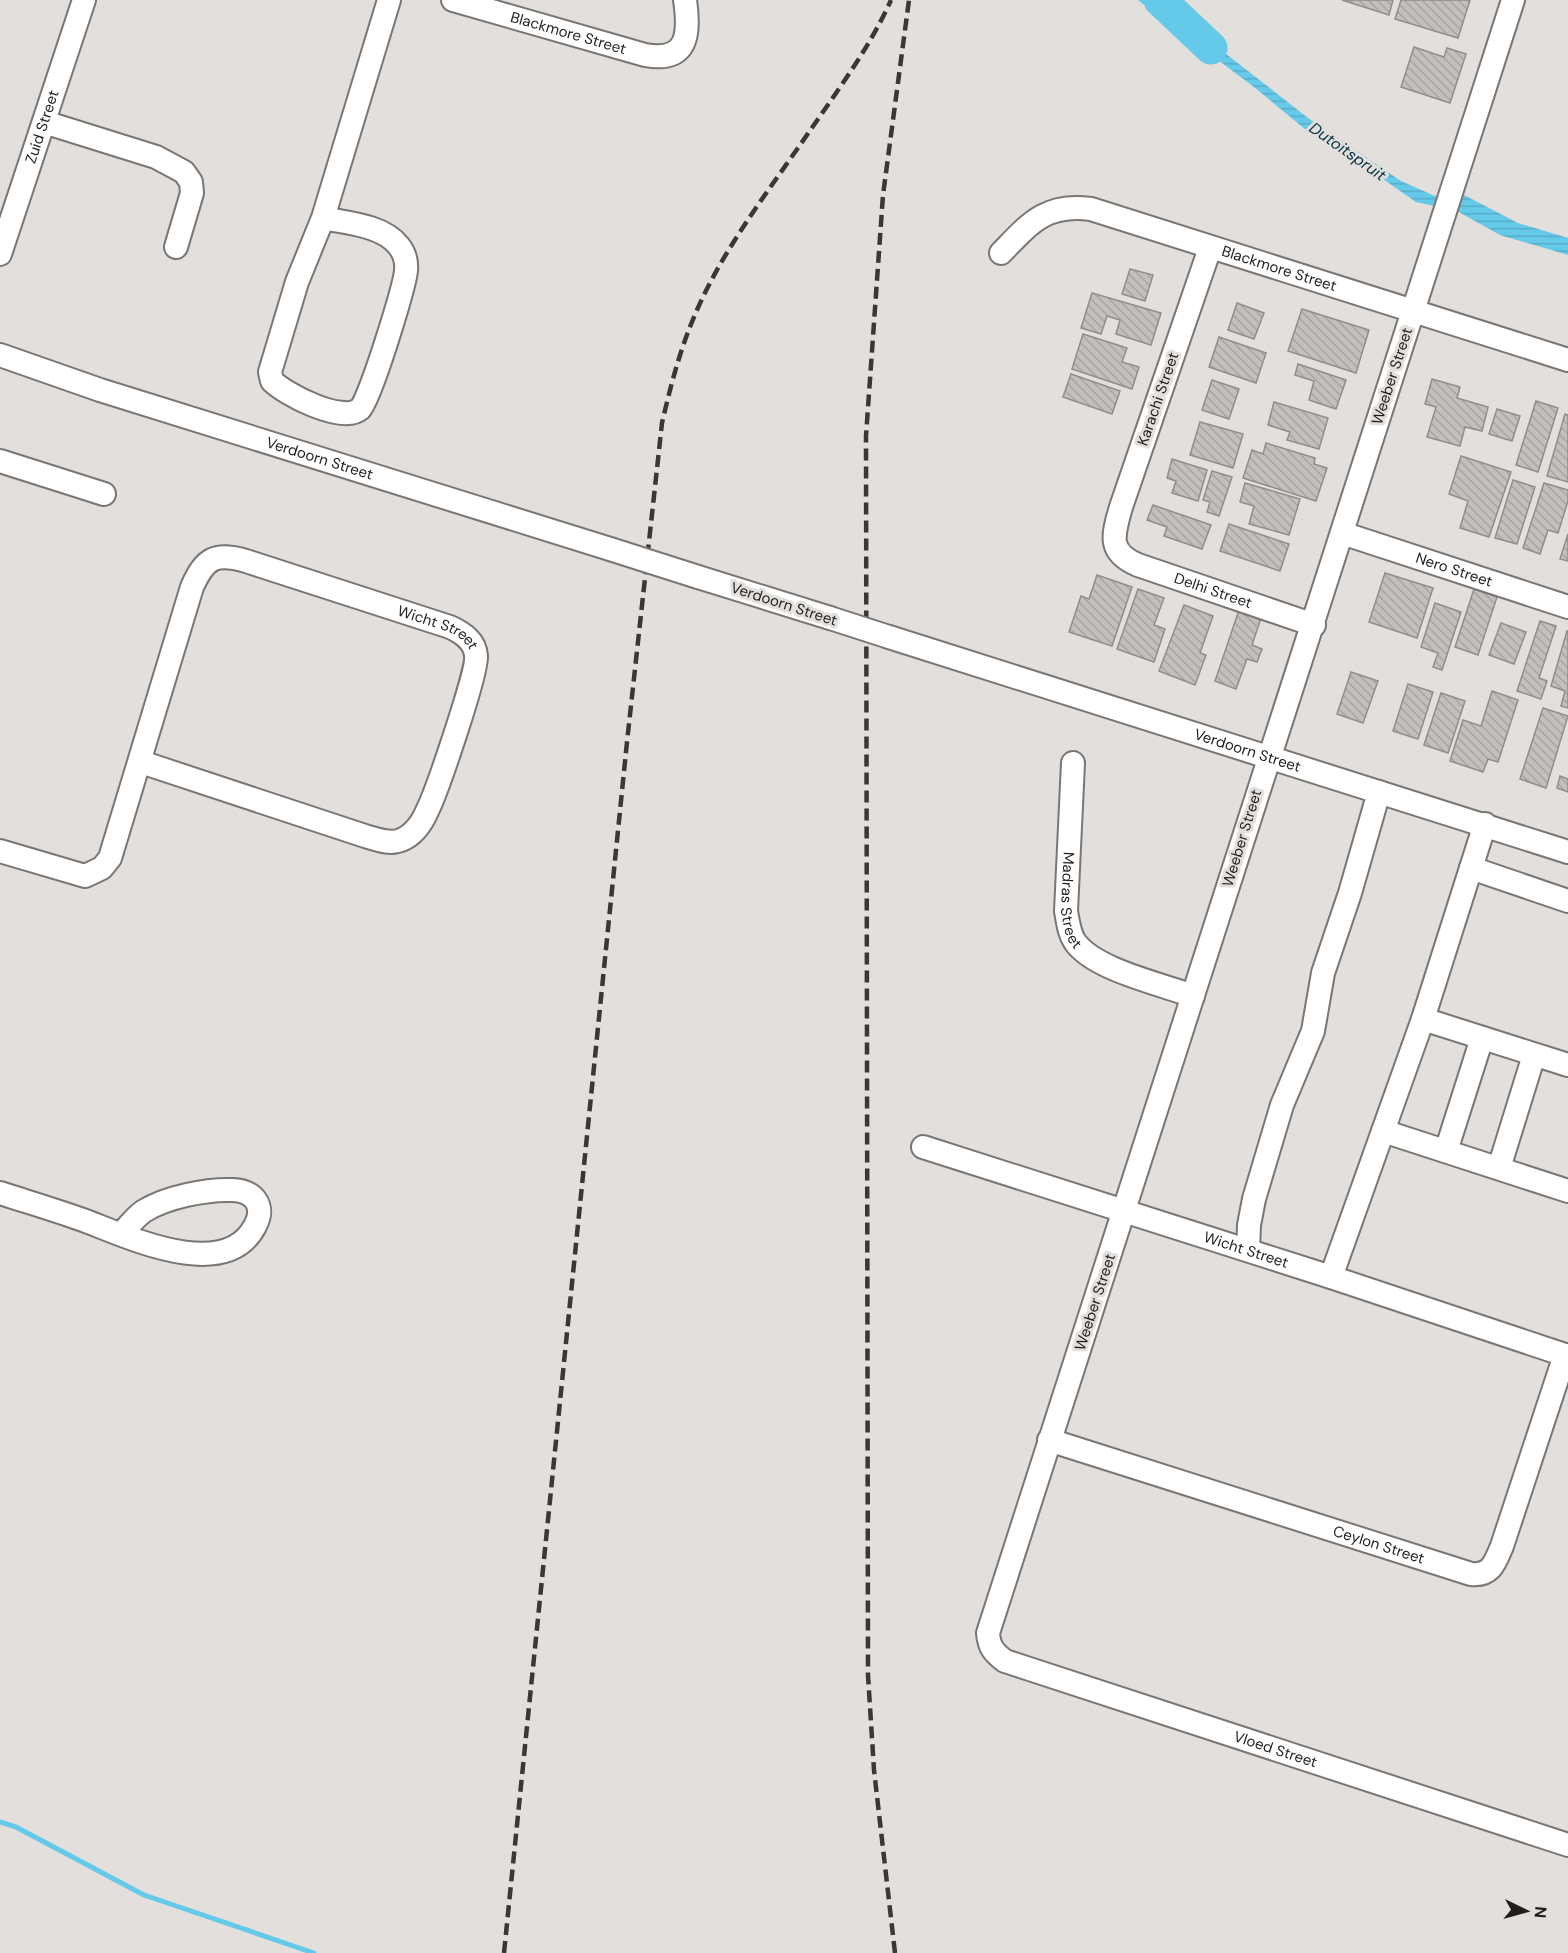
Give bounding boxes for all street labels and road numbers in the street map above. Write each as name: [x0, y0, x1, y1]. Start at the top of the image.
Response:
street label: Blackmore Street: [508, 7, 629, 59]
street label: Zuid Street: [21, 87, 64, 166]
street label: Blackmore Street: [1219, 241, 1339, 296]
street label: Weeber Street: [1367, 325, 1417, 427]
street label: Karachi Street: [1133, 349, 1183, 448]
street label: Verdoorn Street: [264, 432, 376, 485]
street label: Nero Street: [1413, 548, 1495, 592]
street label: Delhi Street: [1172, 568, 1255, 613]
street label: Verdoorn Street: [728, 577, 840, 631]
street label: Wicht Street: [395, 601, 483, 653]
street label: Verdoorn Street: [1192, 724, 1303, 777]
street label: Weeber Street: [1218, 787, 1266, 889]
street label: Madras Street: [1056, 851, 1087, 953]
street label: Wicht Street: [1201, 1227, 1291, 1273]
street label: Weeber Street: [1070, 1251, 1120, 1353]
street label: Ceylon Street: [1331, 1521, 1427, 1569]
street label: Vloed Street: [1231, 1726, 1320, 1772]

